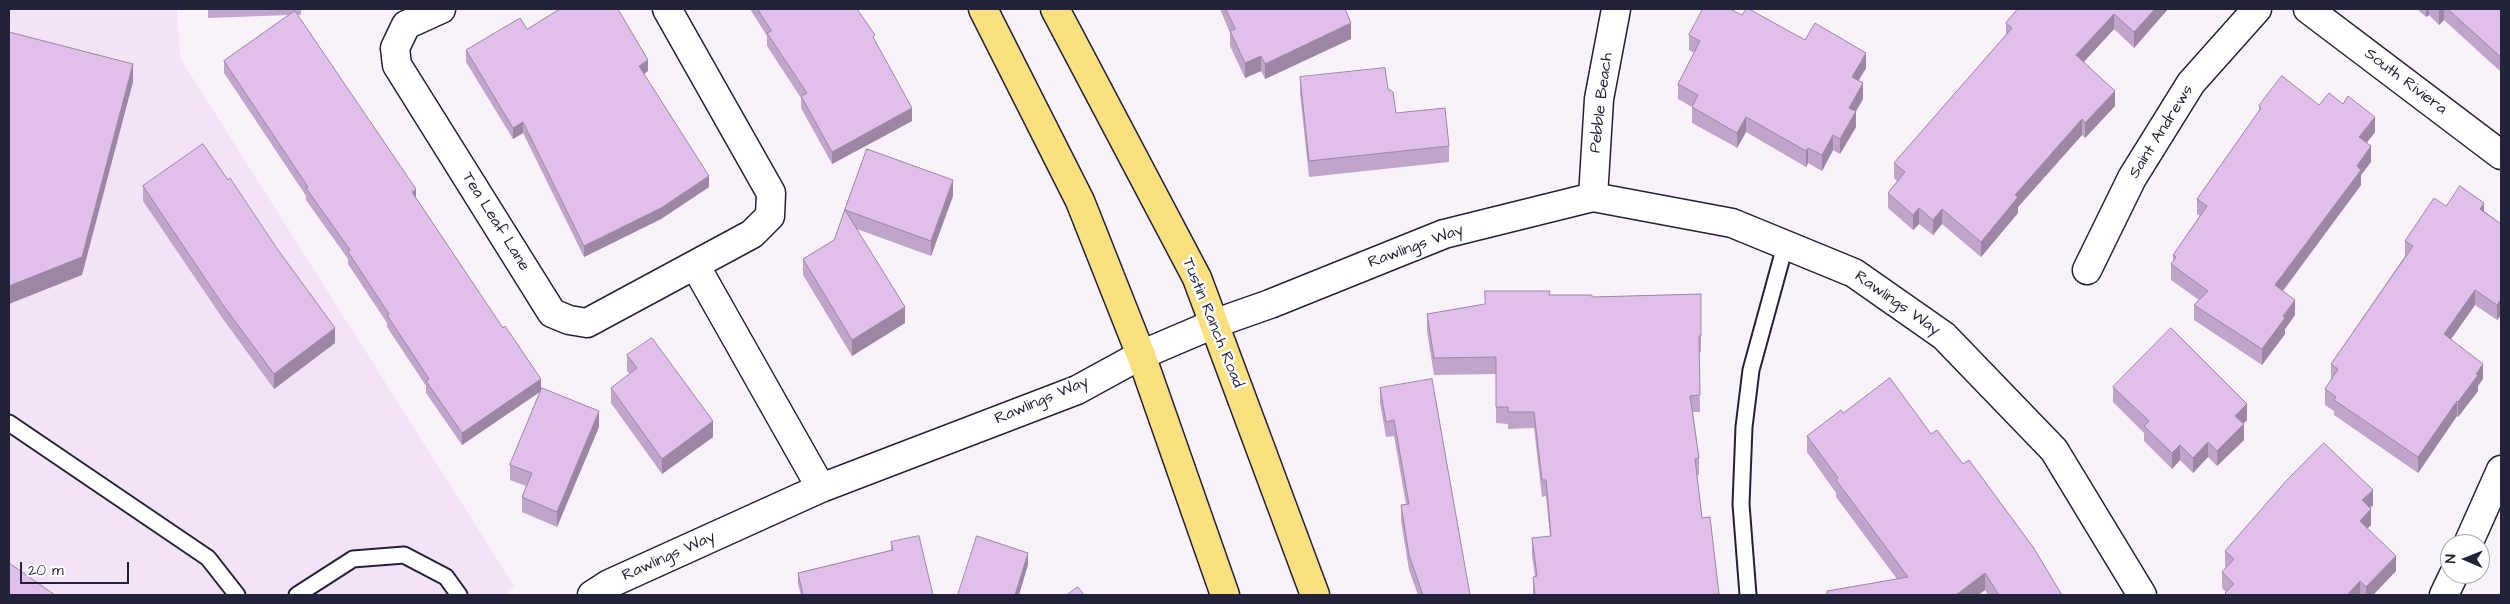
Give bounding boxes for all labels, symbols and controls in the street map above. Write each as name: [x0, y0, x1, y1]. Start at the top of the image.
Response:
street label: South Riviera: [2360, 45, 2450, 119]
street label: Pebble Beach: [1586, 52, 1618, 154]
street label: Saint Andrews: [2126, 82, 2198, 182]
street label: Tea Leaf Lane: [457, 169, 533, 275]
street label: Rawlings Way: [1366, 221, 1466, 273]
street label: Tustin Ranch Road: [1177, 255, 1247, 391]
street label: Rawlings Way: [1851, 267, 1943, 341]
street label: Rawlings Way: [992, 373, 1092, 429]
street label: Rawlings Way: [619, 528, 719, 586]
north arrow: [2440, 534, 2490, 584]
scale bar: [22, 552, 131, 584]
text: N: [2441, 554, 2461, 563]
text: 20 m: [28, 560, 64, 581]

